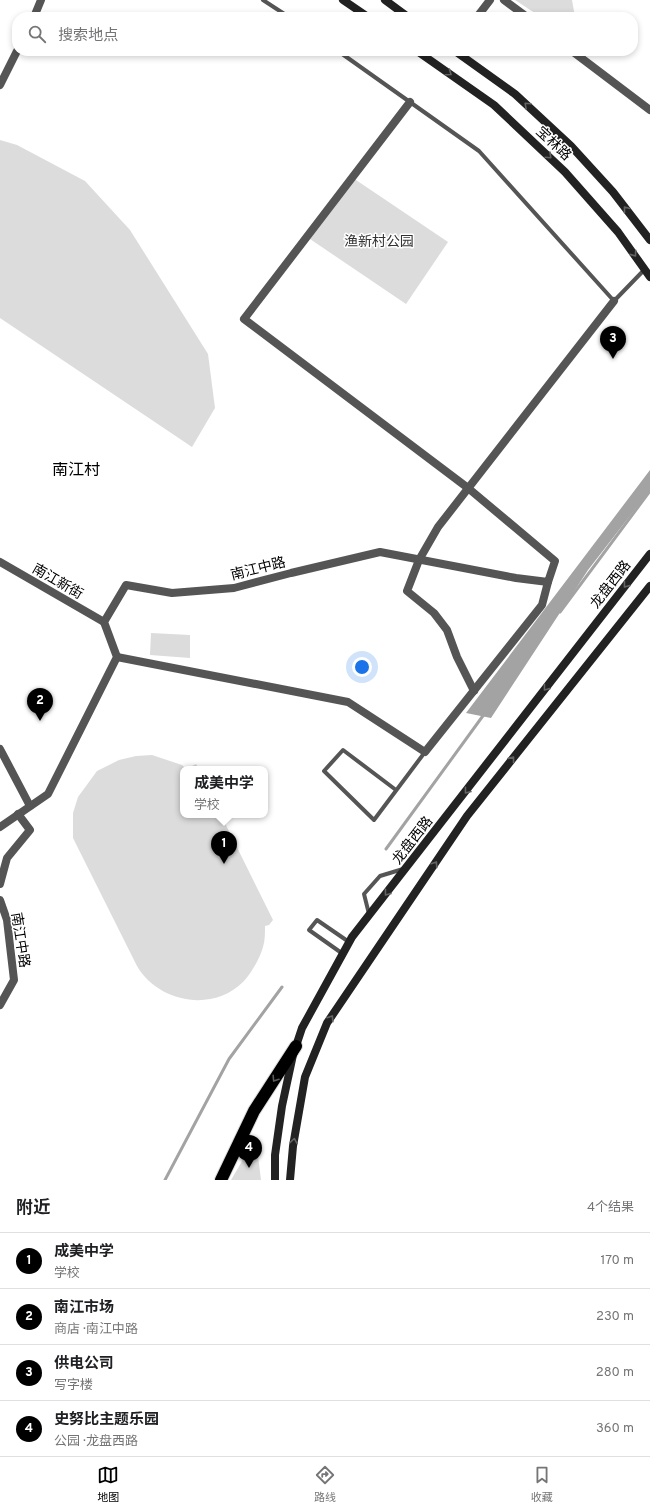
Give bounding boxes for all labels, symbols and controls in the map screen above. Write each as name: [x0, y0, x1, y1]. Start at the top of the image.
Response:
search box: [12, 12, 638, 56]
icon: search: [26, 23, 48, 45]
text: 搜索地点: [58, 27, 118, 46]
one-way arrow: [445, 68, 452, 76]
one-way arrow: [524, 102, 532, 110]
street label: 宝林路: [532, 124, 574, 165]
one-way arrow: [544, 151, 552, 159]
one-way arrow: [623, 206, 631, 213]
park label: 渔新村公园: [344, 233, 414, 251]
one-way arrow: [629, 250, 637, 257]
pin: 3: [600, 326, 626, 359]
district label: 南江村: [52, 461, 100, 481]
street label: 南江中路: [229, 554, 288, 584]
street label: 龙盘西路: [586, 557, 635, 612]
street label: 南江新街: [29, 561, 86, 604]
one-way arrow: [624, 581, 631, 588]
your location: [352, 657, 372, 677]
one-way arrow: [544, 683, 551, 690]
pin: 2: [27, 688, 53, 721]
one-way arrow: [508, 757, 515, 764]
popup: [180, 766, 268, 818]
text: 成美中学: [194, 775, 254, 794]
one-way arrow: [464, 786, 471, 793]
text: 学校: [194, 798, 220, 814]
street label: 龙盘西路: [388, 813, 437, 868]
pin: 1: [211, 831, 237, 864]
one-way arrow: [430, 861, 437, 868]
one-way arrow: [385, 889, 392, 896]
street label: 南江中路: [7, 911, 32, 969]
one-way arrow: [326, 1015, 334, 1022]
one-way arrow: [272, 1075, 280, 1082]
pin: 4: [236, 1135, 262, 1168]
one-way arrow: [289, 1138, 298, 1144]
text: 附近: [16, 1198, 50, 1220]
text: 4个结果: [587, 1200, 634, 1216]
text: 成美中学: [54, 1243, 114, 1262]
text: 1: [26, 1253, 32, 1269]
text: 170 m: [600, 1253, 634, 1269]
text: 学校: [54, 1266, 80, 1282]
text: 南江市场: [54, 1299, 114, 1318]
text: 2: [25, 1309, 33, 1325]
text: 230 m: [596, 1309, 634, 1325]
text: 商店 · 南江中路: [54, 1322, 138, 1338]
text: 供电公司: [54, 1355, 114, 1374]
text: 3: [25, 1365, 33, 1381]
text: 280 m: [596, 1365, 634, 1381]
text: 写字楼: [54, 1378, 93, 1394]
text: 史努比主题乐园: [54, 1411, 159, 1430]
text: 4: [25, 1421, 33, 1437]
text: 360 m: [596, 1421, 634, 1437]
text: 公园 · 龙盘西路: [54, 1434, 138, 1450]
tab: 地图: [97, 1464, 119, 1505]
tab: 路线: [314, 1464, 336, 1505]
tab: 收藏: [531, 1464, 553, 1505]

